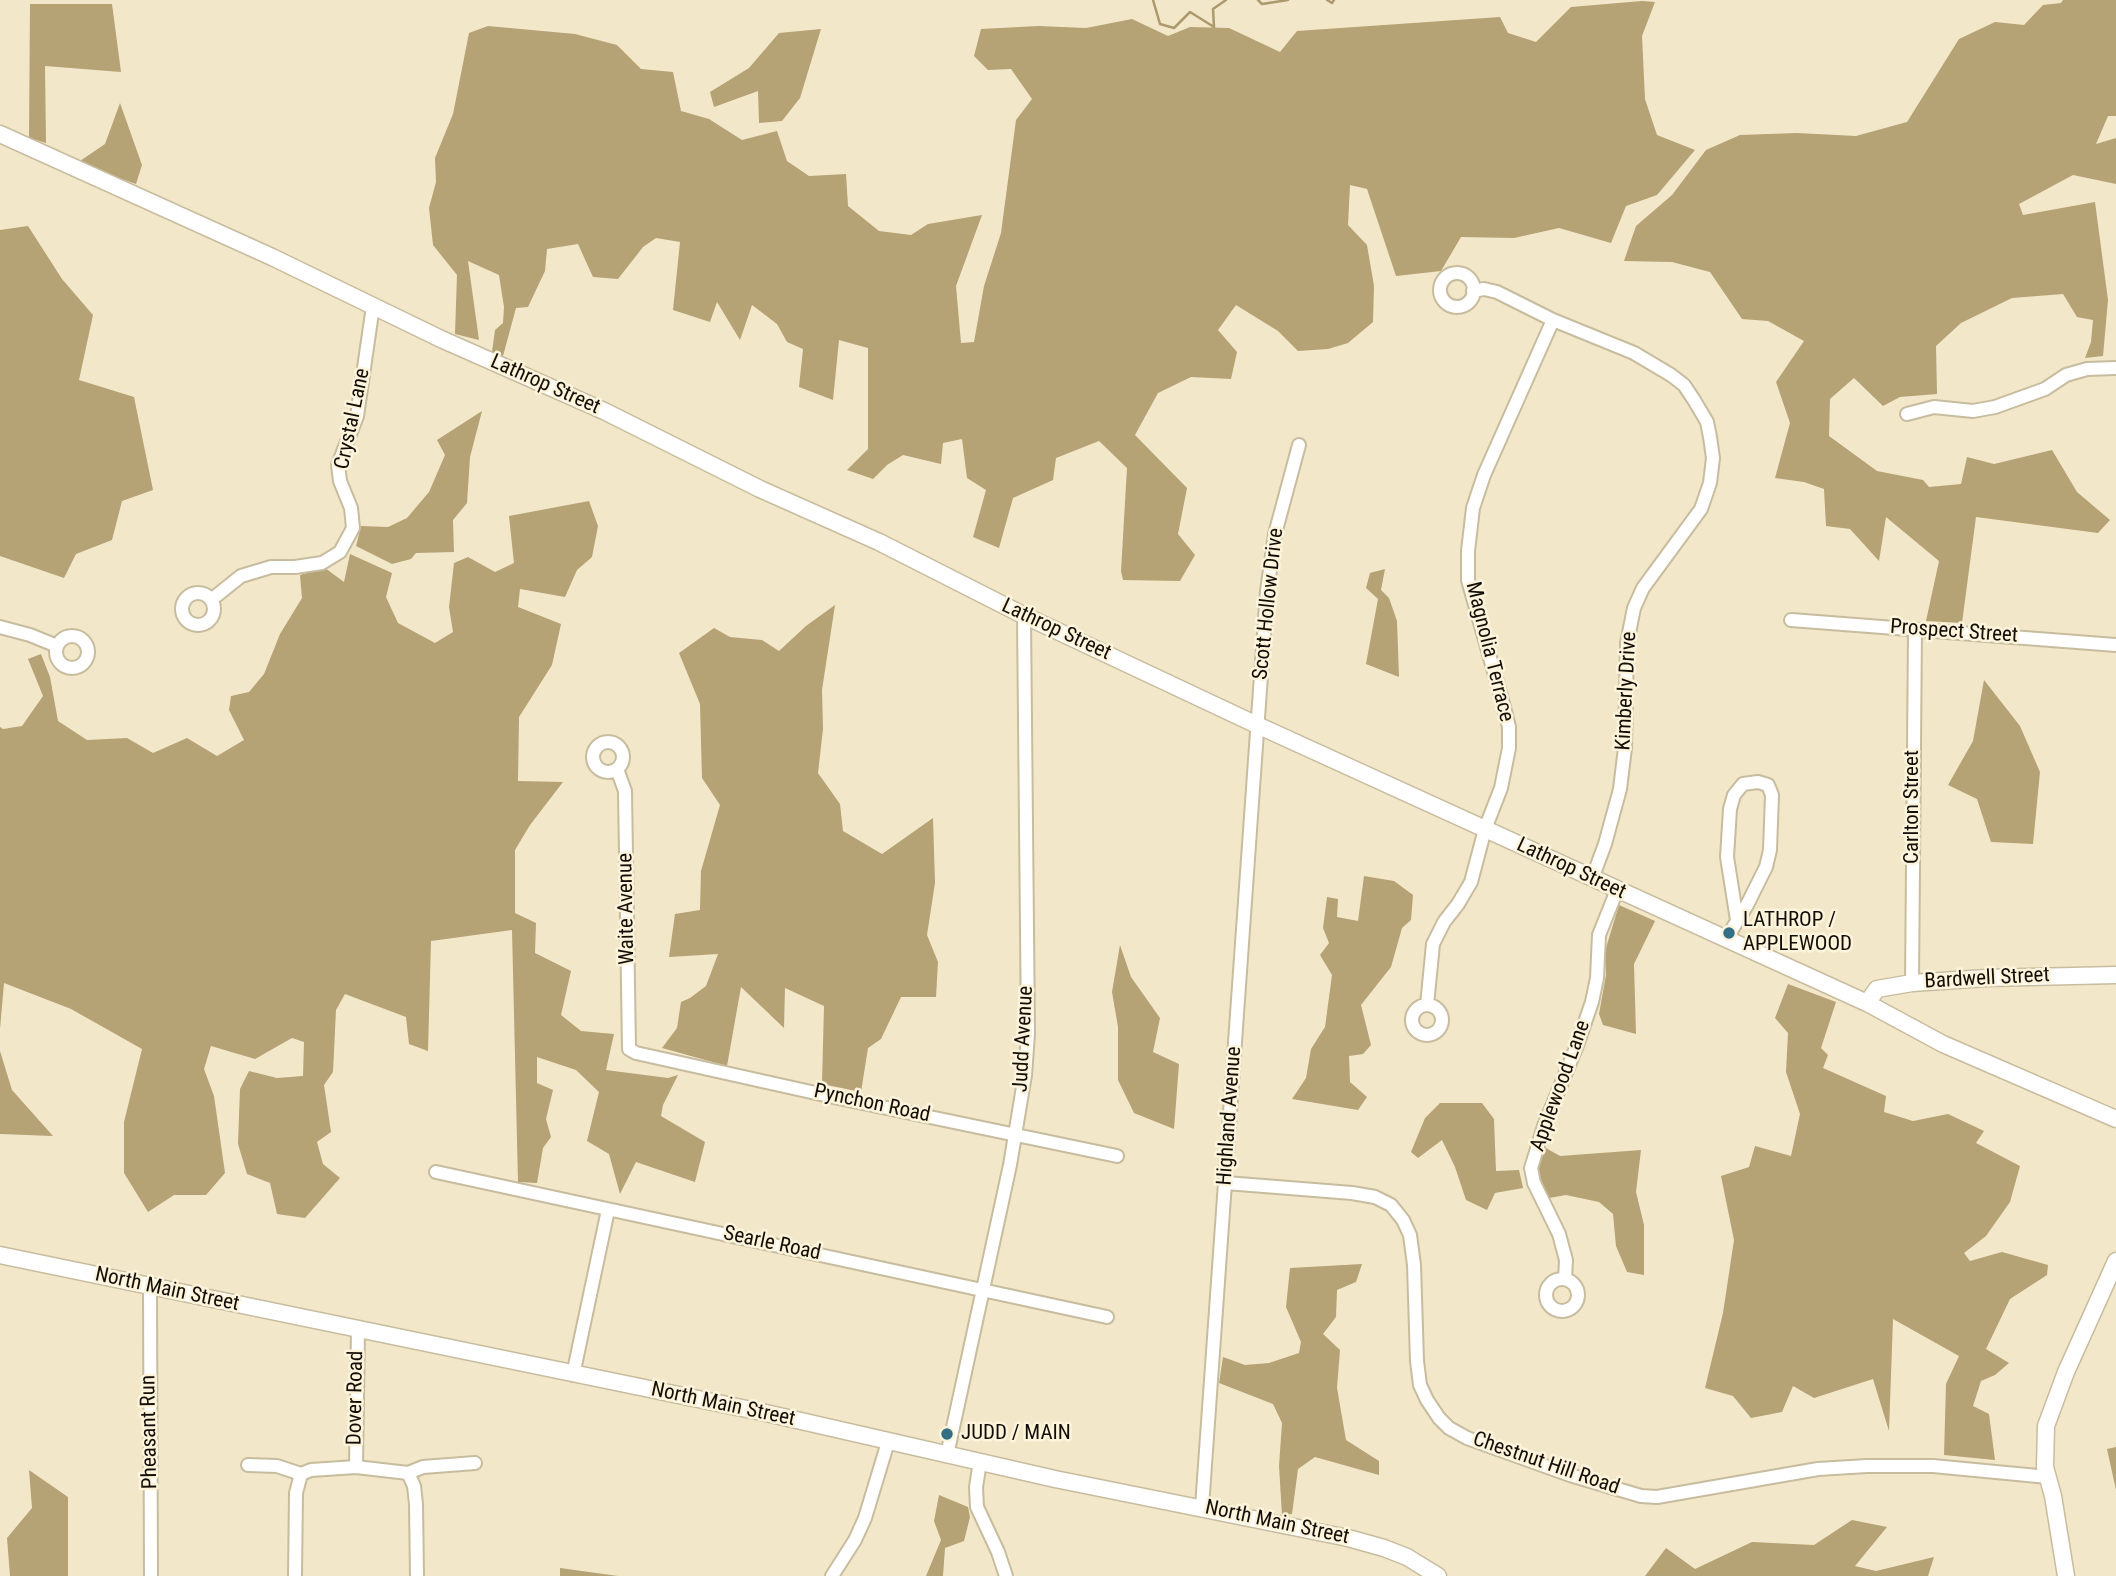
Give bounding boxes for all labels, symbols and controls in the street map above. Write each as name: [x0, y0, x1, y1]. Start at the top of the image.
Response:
street label: Lathrop Street: [486, 350, 604, 420]
street label: Crystal Lane: [330, 366, 376, 472]
street label: Scott Hollow Drive: [1248, 527, 1290, 681]
street label: Magnolia Terrace: [1459, 579, 1519, 725]
street label: Lathrop Street: [997, 594, 1115, 666]
street label: Prospect Street: [1889, 615, 2019, 649]
street label: Kimberly Drive: [1611, 631, 1643, 751]
street label: Carlton Street: [1900, 750, 1926, 864]
street label: Lathrop Street: [1512, 833, 1630, 905]
street label: Waite Avenue: [613, 853, 641, 965]
place label: LATHROP / APPLEWOOD: [1743, 908, 1852, 958]
marker: LATHROP / APPLEWOOD: [1721, 925, 1737, 941]
street label: Bardwell Street: [1924, 963, 2050, 995]
street label: Judd Avenue: [1009, 985, 1039, 1093]
street label: Applewood Lane: [1526, 1017, 1596, 1155]
street label: Highland Avenue: [1213, 1046, 1247, 1186]
street label: Pynchon Road: [812, 1079, 932, 1129]
street label: Searle Road: [721, 1221, 823, 1267]
street label: North Main Street: [93, 1262, 241, 1318]
street label: Dover Road: [343, 1351, 369, 1445]
street label: Pheasant Run: [136, 1375, 164, 1489]
street label: North Main Street: [649, 1377, 797, 1433]
place label: JUDD / MAIN: [961, 1421, 1071, 1447]
marker: JUDD / MAIN: [939, 1426, 955, 1442]
street label: Chestnut Hill Road: [1469, 1427, 1623, 1501]
street label: North Main Street: [1203, 1495, 1351, 1551]

